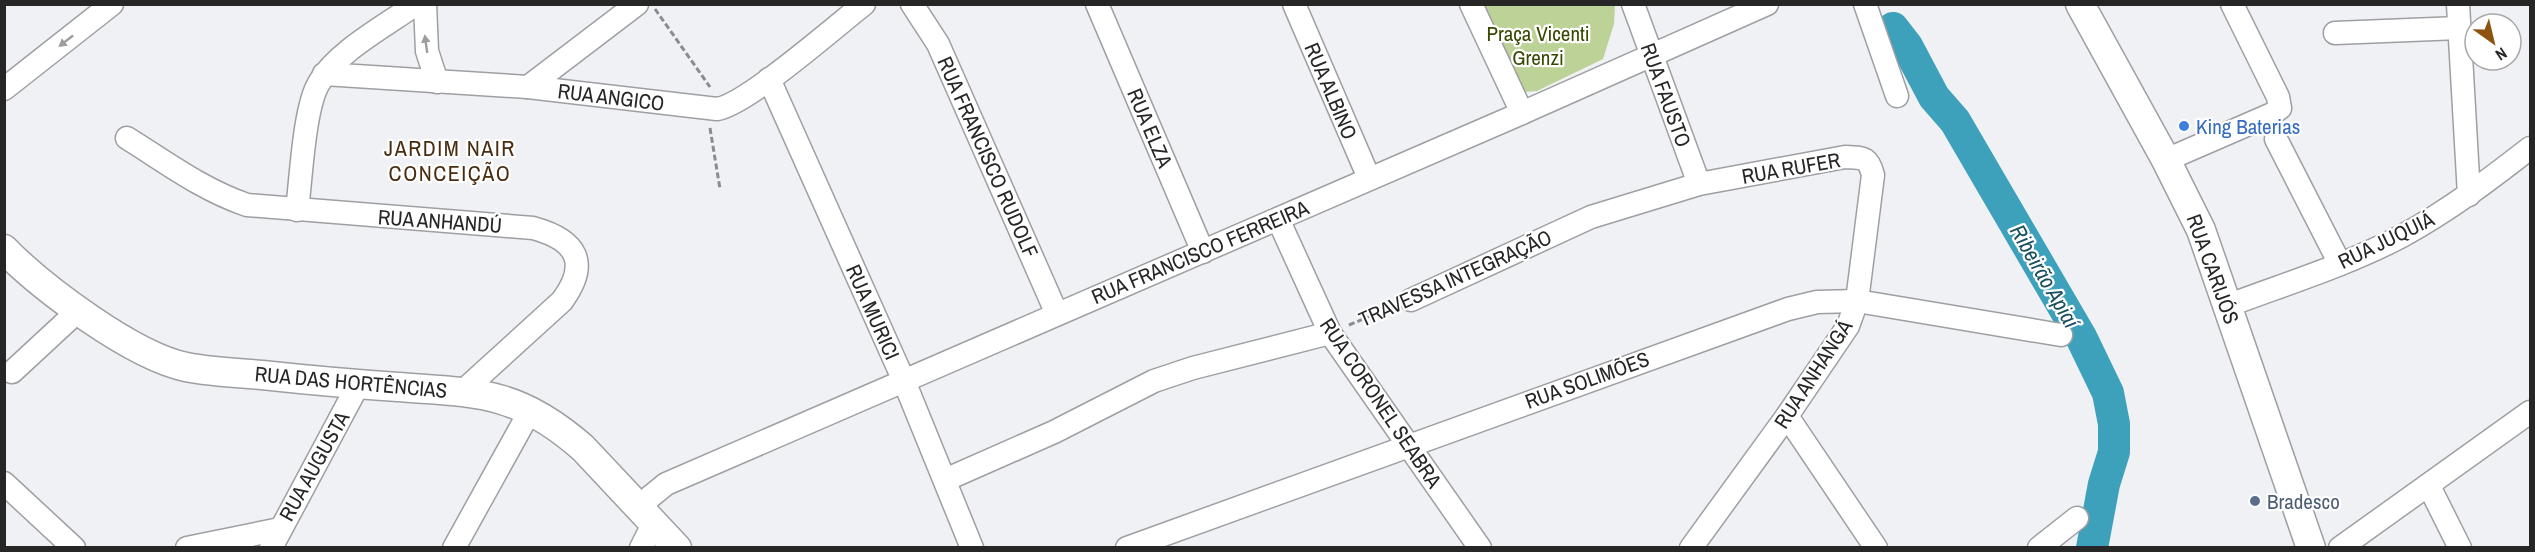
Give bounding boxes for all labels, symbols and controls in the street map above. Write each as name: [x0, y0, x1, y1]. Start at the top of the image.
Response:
north arrow: [2463, 12, 2523, 72]
park label: Praça Vicenti Grenzi: [1486, 19, 1590, 72]
one-way arrow: [59, 34, 74, 46]
one-way arrow: [422, 34, 431, 53]
street label: RUA ALBINO: [1298, 38, 1364, 144]
street label: RUA FAUSTO: [1634, 39, 1698, 151]
text: N: [2491, 43, 2511, 66]
street label: RUA FRANCISCO RUDOLF: [931, 52, 1045, 262]
street label: RUA ANGICO: [556, 76, 666, 118]
street label: RUA ELZA: [1120, 84, 1180, 172]
place label: King Baterias: [2196, 112, 2300, 141]
marker: King Baterias: [2177, 119, 2191, 133]
district label: JARDIM NAIR CONCEIÇÃO: [384, 133, 516, 188]
street label: RUA RUFER: [1739, 145, 1843, 191]
street label: RUA FRANCISCO FERREIRA: [1087, 193, 1314, 311]
street label: RUA ANHANDÚ: [377, 202, 503, 240]
street label: RUA JUQUIÁ: [2333, 204, 2439, 276]
street label: RUA CARIJÓS: [2180, 210, 2246, 328]
water label: Ribeirão Apiaí: [2003, 219, 2088, 335]
street label: TRAVESSA INTEGRAÇÃO: [1354, 222, 1556, 334]
street label: RUA MURICI: [839, 260, 907, 364]
street label: RUA CORONEL SEABRA: [1313, 312, 1449, 494]
street label: RUA ANHANGÁ: [1767, 314, 1859, 434]
street label: RUA SOLIMÕES: [1521, 344, 1653, 416]
street label: RUA DAS HORTÊNCIAS: [254, 359, 448, 405]
street label: RUA AUGUSTA: [272, 406, 356, 526]
place label: Bradesco: [2267, 487, 2340, 516]
marker: Bradesco: [2248, 494, 2262, 508]

